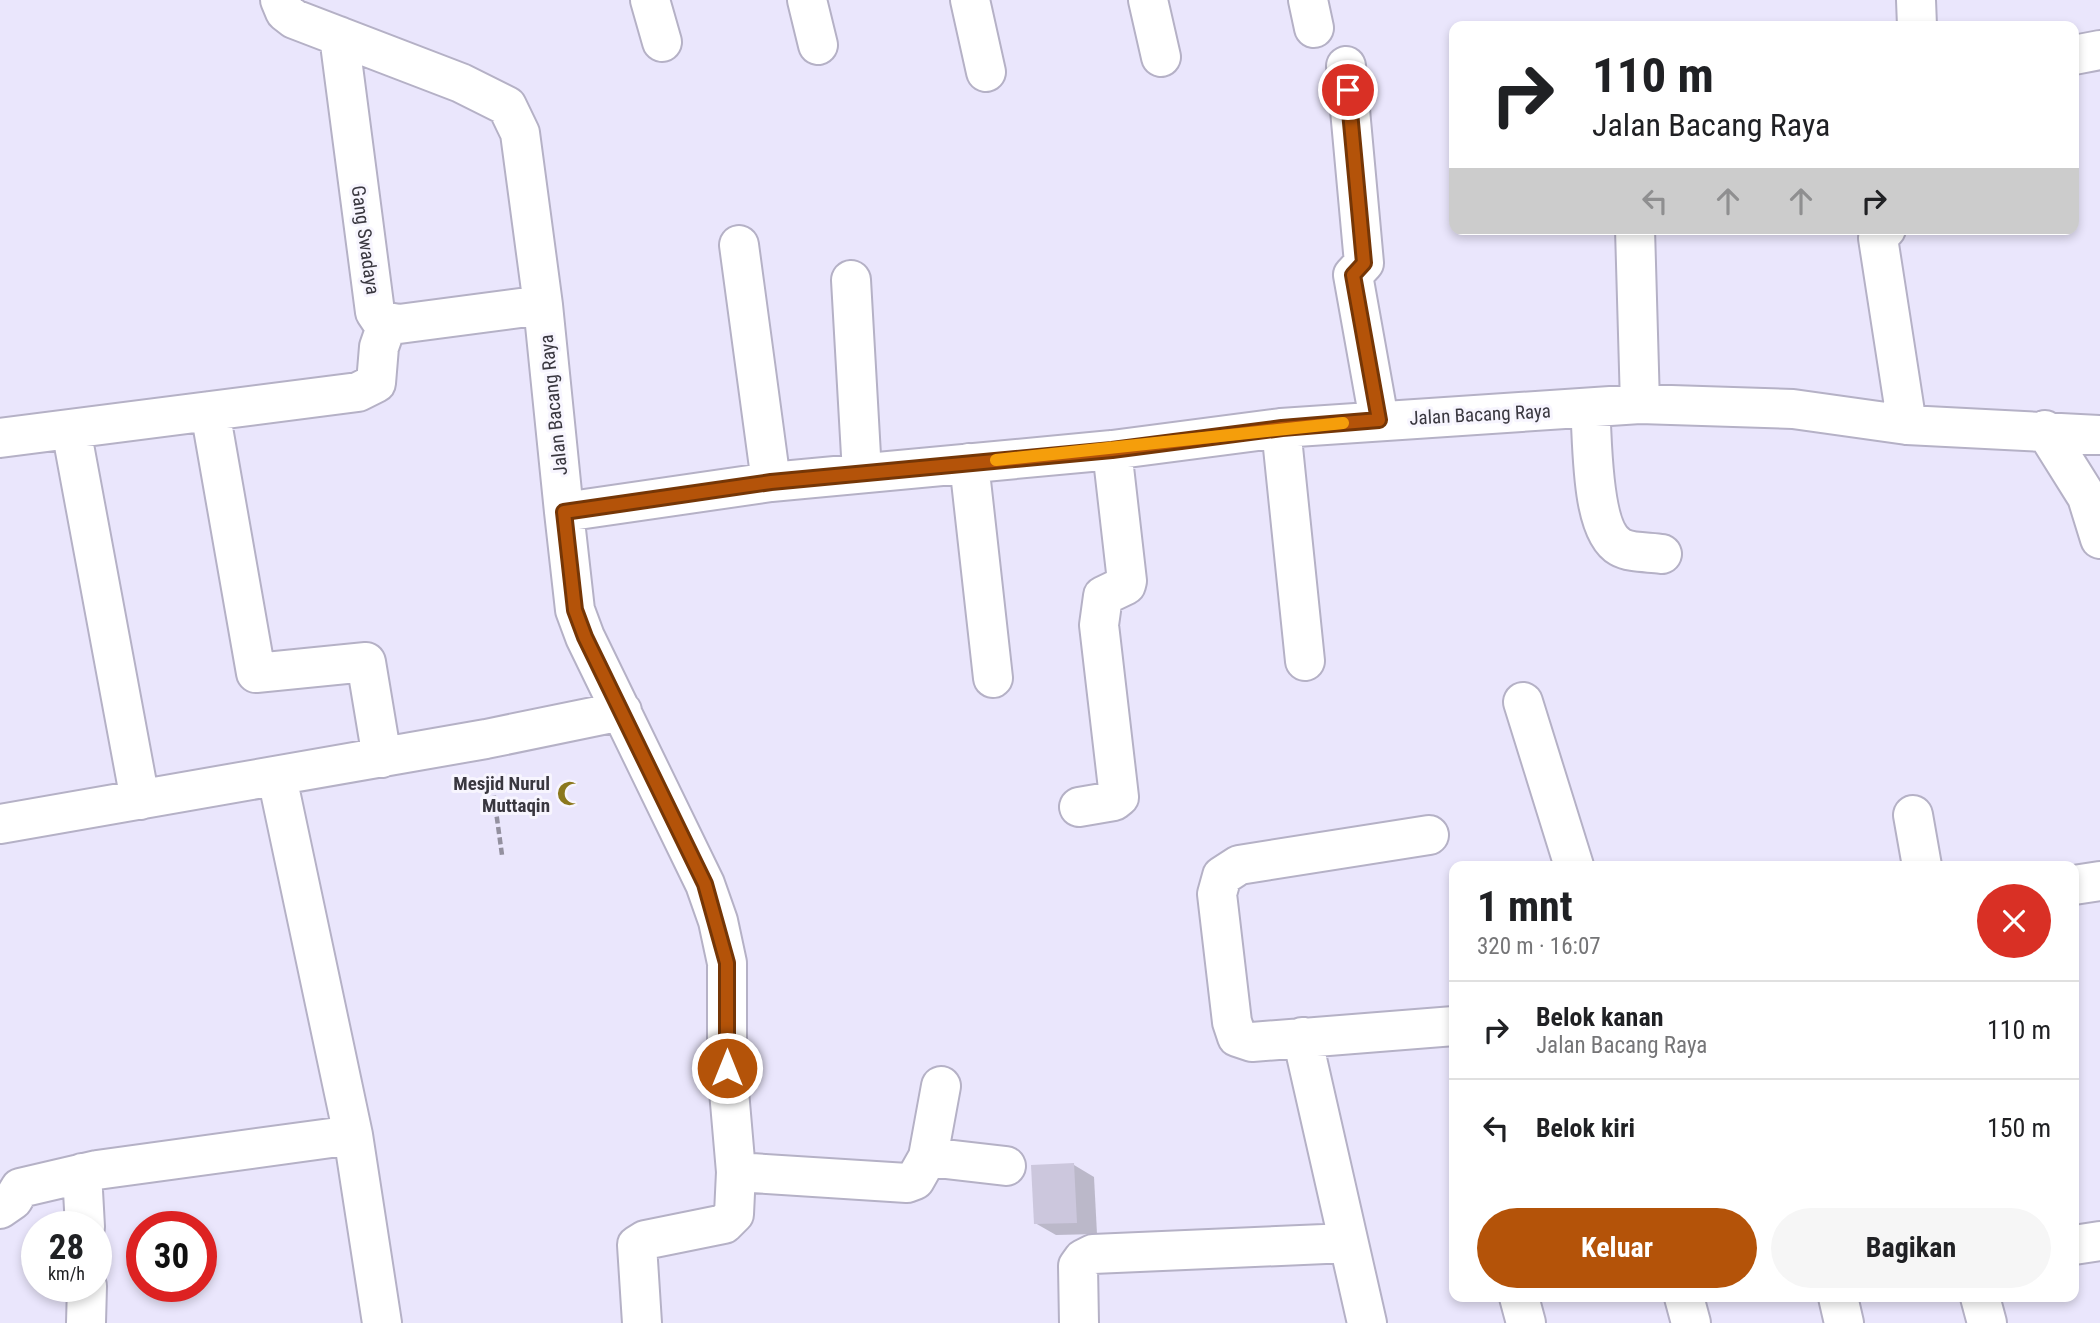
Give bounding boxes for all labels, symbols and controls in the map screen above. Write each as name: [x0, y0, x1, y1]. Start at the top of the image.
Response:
text: 110 m: [1592, 47, 1714, 104]
icon: right: [1477, 49, 1568, 140]
pin: [1318, 60, 1378, 120]
icon: arrive: [1329, 71, 1367, 109]
text: Jalan Bacang Raya: [1592, 106, 1830, 144]
icon: left: [1636, 182, 1674, 220]
icon: ahead: [1709, 182, 1747, 220]
icon: ahead: [1782, 182, 1820, 220]
icon: right: [1855, 182, 1893, 220]
street label: Gang Swadaya: [346, 184, 385, 296]
street label: Jalan Bacang Raya: [535, 333, 572, 477]
street label: Jalan Bacang Raya: [1409, 399, 1551, 430]
place label: Mesjid Nurul Muttaqin: [453, 772, 550, 817]
mosque icon: Mesjid Nurul Muttaqin: [556, 780, 584, 808]
text: 1 mnt: [1477, 882, 1573, 931]
button: close: [1977, 884, 2051, 958]
text: 320 m · 16:07: [1477, 933, 1601, 960]
text: Belok kanan: [1536, 1002, 1663, 1032]
icon: right: [1477, 1011, 1515, 1049]
text: 110 m: [1987, 1015, 2051, 1045]
position arrow: [690, 1031, 764, 1105]
text: Jalan Bacang Raya: [1536, 1032, 1707, 1059]
icon: left: [1477, 1109, 1515, 1147]
text: Belok kiri: [1536, 1113, 1635, 1143]
text: 150 m: [1987, 1113, 2051, 1143]
button: Keluar: [1477, 1208, 1757, 1288]
button: Bagikan: [1771, 1208, 2051, 1288]
speed limit sign: 30: [126, 1211, 217, 1302]
text: 28: [49, 1227, 84, 1268]
text: km/h: [48, 1263, 85, 1284]

